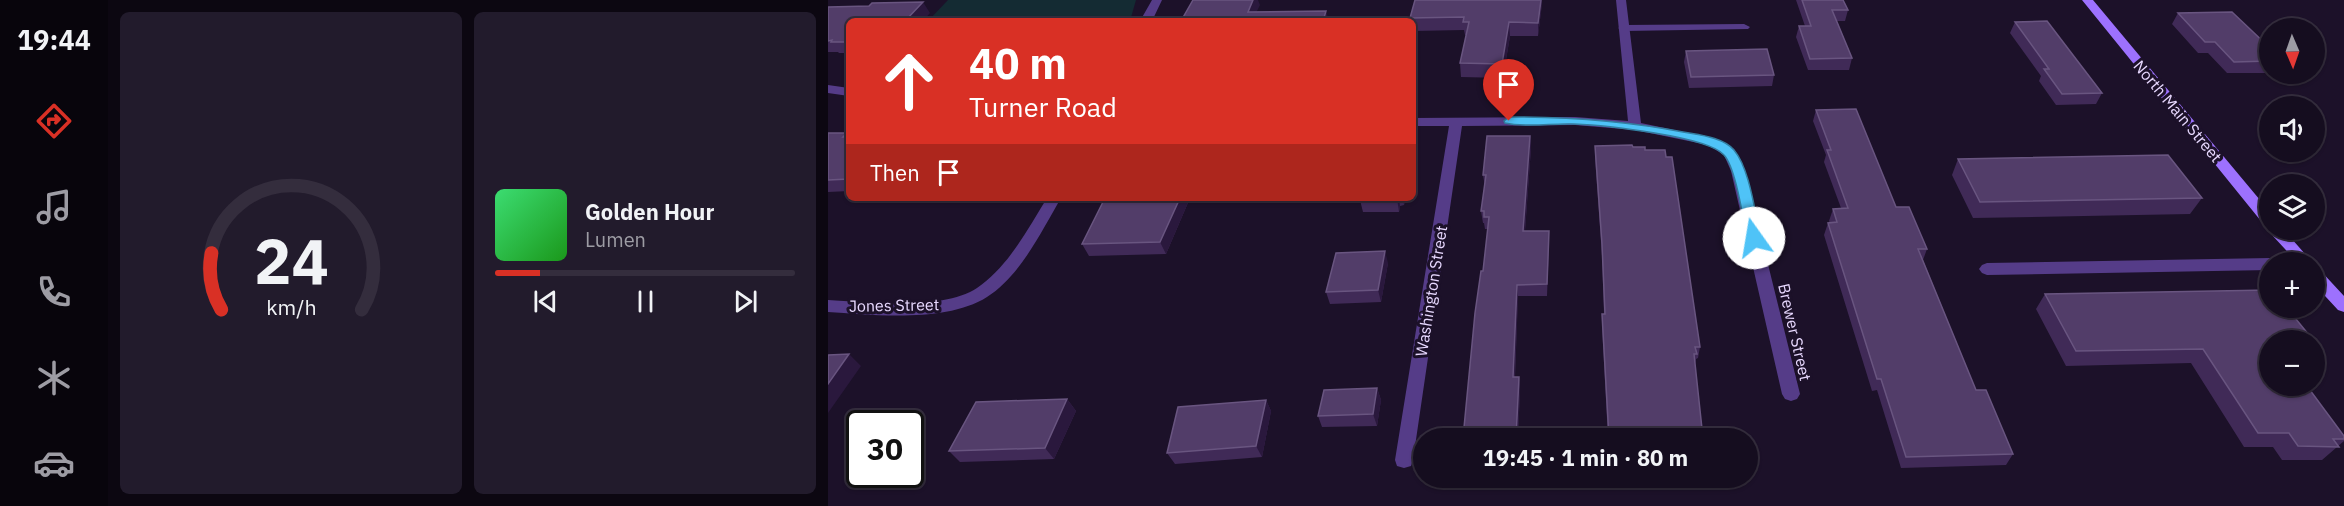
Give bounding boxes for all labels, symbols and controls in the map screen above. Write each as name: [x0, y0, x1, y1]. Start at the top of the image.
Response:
north arrow: [2259, 18, 2325, 84]
map controls: [2259, 18, 2325, 396]
text: 19:44: [17, 22, 91, 57]
text: 40 m: [969, 36, 1067, 91]
icon: ahead: [870, 42, 948, 120]
street label: North Main Street: [2130, 56, 2226, 166]
pin: [1483, 59, 1534, 121]
icon: arrive: [1492, 68, 1525, 101]
text: Turner Road: [969, 89, 1117, 124]
button: sound: [2259, 96, 2325, 162]
icon: directions: [33, 100, 75, 142]
icon: arrive: [932, 156, 965, 189]
text: Then: [870, 158, 920, 187]
button: layers: [2259, 174, 2325, 240]
icon: music: [33, 186, 75, 228]
text: Golden Hour: [585, 197, 714, 226]
position arrow: [1722, 206, 1786, 270]
text: 24: [254, 220, 328, 301]
street label: Washington Street: [1411, 224, 1451, 358]
text: Lumen: [585, 226, 646, 253]
button: +: [2259, 252, 2325, 318]
icon: phone: [33, 271, 75, 313]
street label: Brewer Street: [1774, 281, 1816, 383]
icon: previous: [529, 285, 562, 318]
icon: pause: [629, 285, 662, 318]
icon: next: [729, 285, 762, 318]
text: km/h: [266, 293, 316, 321]
street label: Jones Street: [849, 294, 939, 316]
button: −: [2259, 330, 2325, 396]
icon: climate: [33, 357, 75, 399]
speed limit sign: 30: [846, 410, 924, 488]
icon: car: [33, 442, 75, 484]
text: 19:45 · 1 min · 80 m: [1483, 443, 1688, 472]

